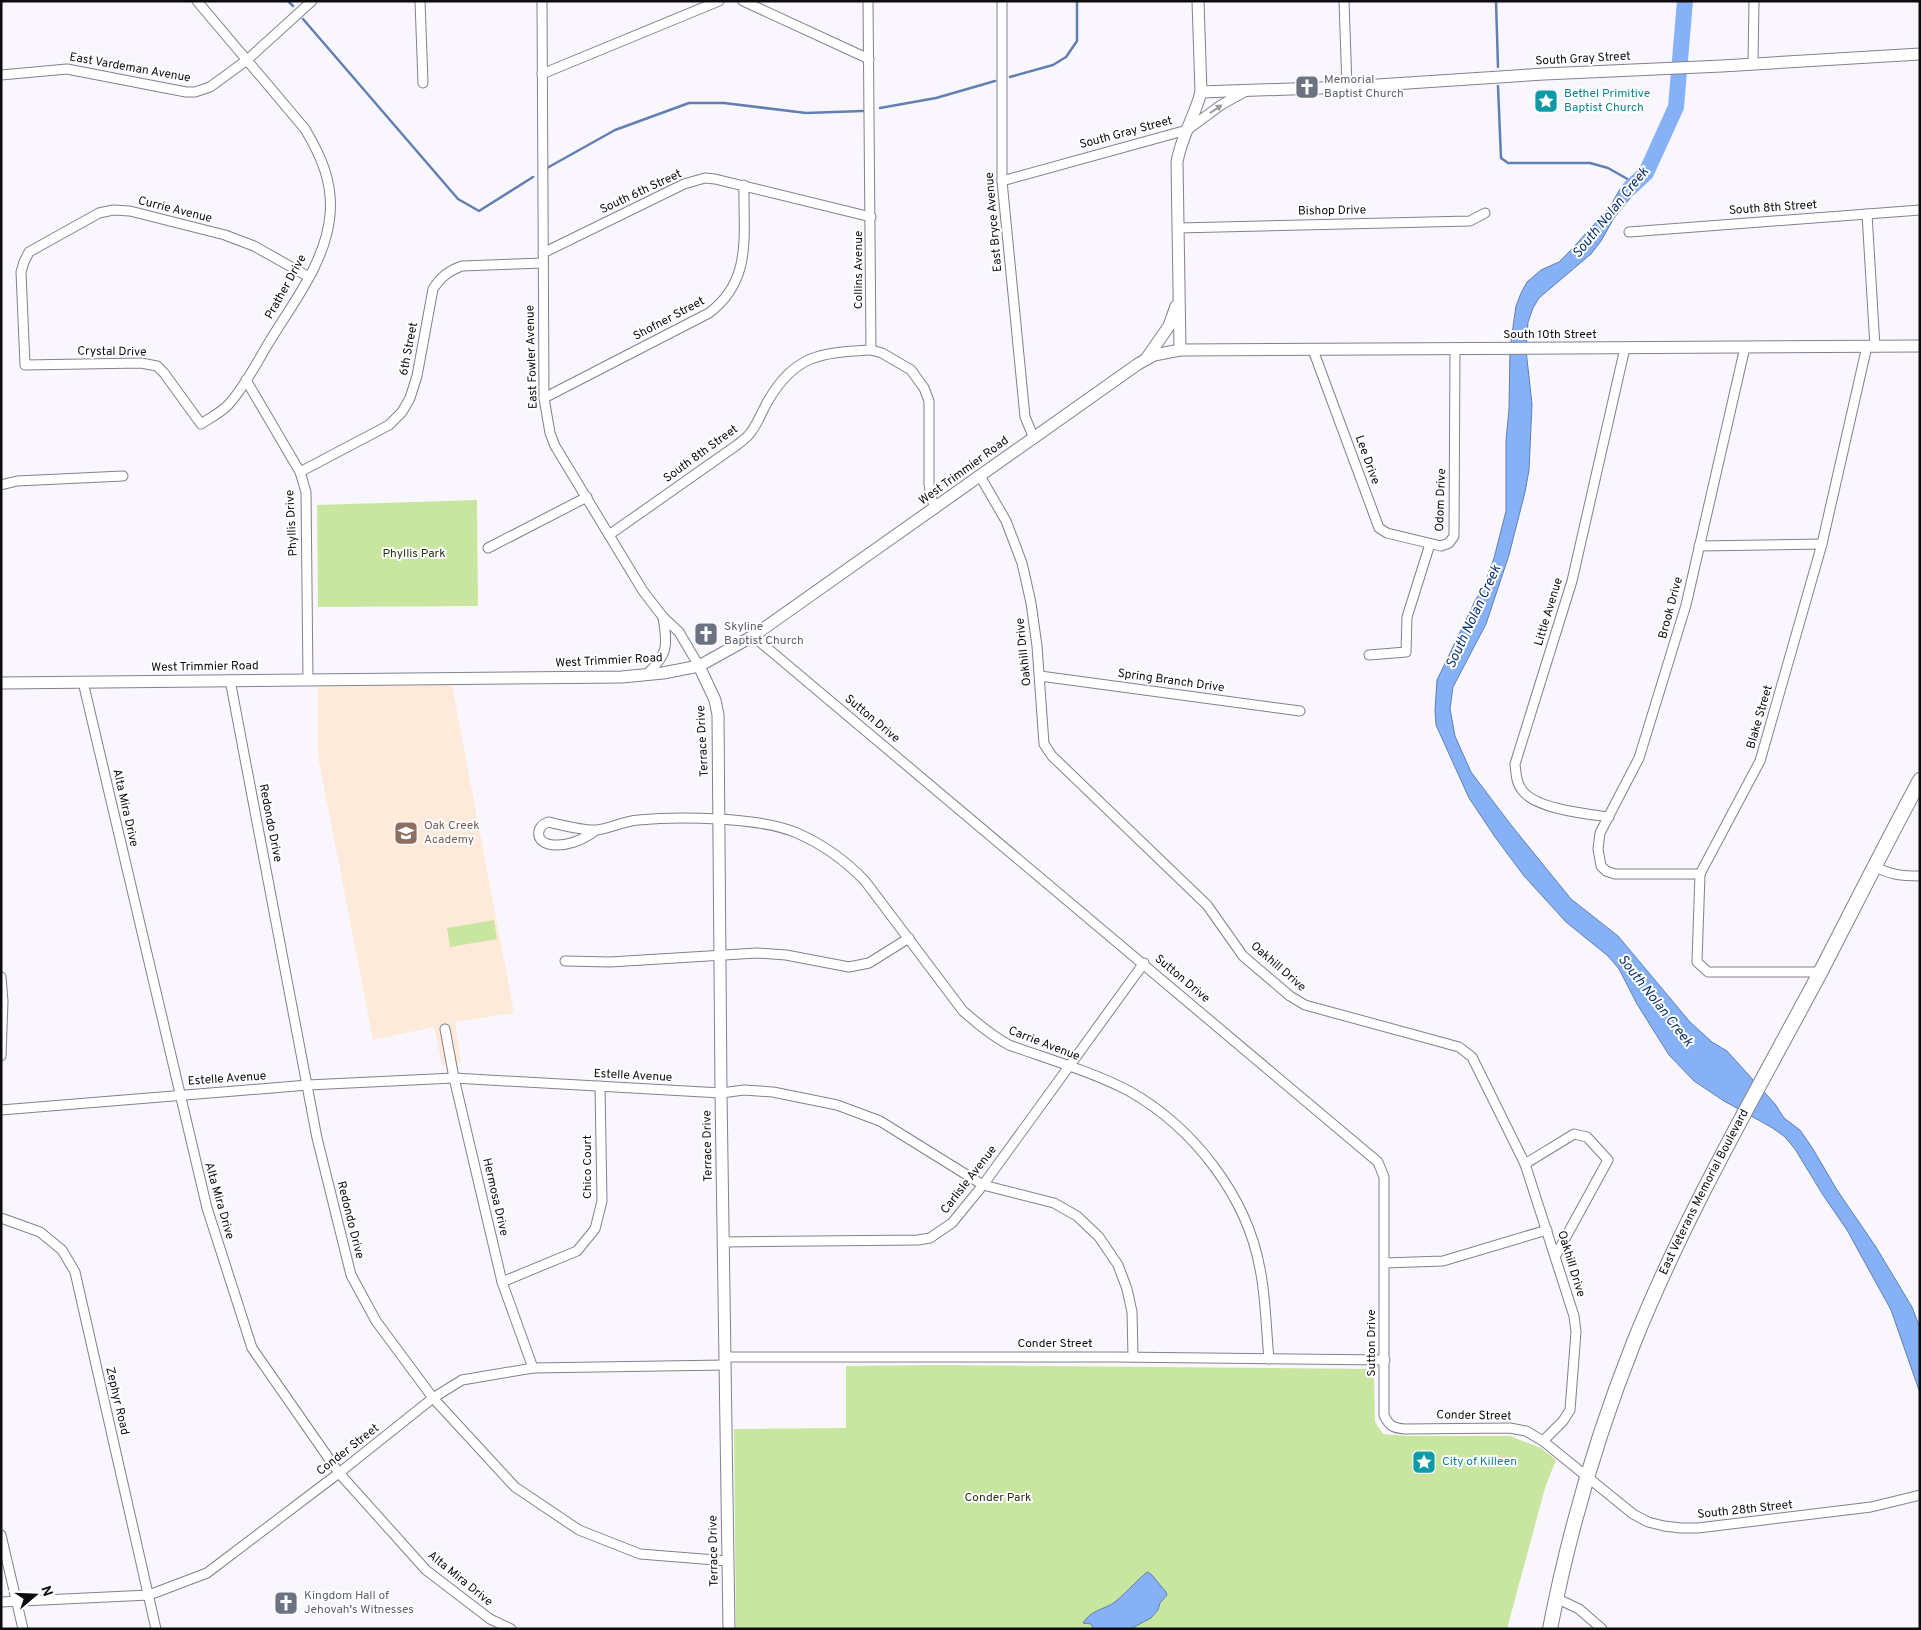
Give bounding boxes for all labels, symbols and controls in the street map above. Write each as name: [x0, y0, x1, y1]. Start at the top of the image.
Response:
street label: East Vardeman Avenue: [68, 49, 192, 87]
street label: South Gray Street: [1535, 49, 1631, 69]
place label: Memorial Baptist Church: [1324, 72, 1404, 102]
church icon: Memorial Baptist Church: [1294, 74, 1320, 100]
place label: Bethel Primitive Baptist Church: [1564, 86, 1650, 116]
place icon: Bethel Primitive Baptist Church: [1533, 88, 1559, 114]
one-way arrow: [1209, 104, 1223, 114]
street label: South Gray Street: [1078, 113, 1174, 153]
water label: South Nolan Creek: [1569, 163, 1653, 262]
street label: South 6th Street: [598, 166, 684, 218]
street label: East Bryce Avenue: [982, 171, 1006, 273]
street label: Currie Avenue: [136, 193, 214, 227]
street label: South 8th Street: [1728, 197, 1818, 219]
street label: Bishop Drive: [1298, 202, 1366, 220]
street label: Collins Avenue: [851, 231, 867, 309]
street label: Prather Drive: [262, 252, 310, 322]
street label: Shofner Street: [630, 293, 708, 345]
street label: East Fowler Avenue: [522, 305, 542, 409]
street label: 6th Street: [396, 321, 422, 377]
street label: South 10th Street: [1503, 327, 1597, 343]
street label: Crystal Drive: [77, 343, 147, 361]
street label: South 8th Street: [661, 422, 741, 486]
street label: West Trimmier Road: [916, 433, 1012, 509]
street label: Lee Drive: [1351, 433, 1383, 487]
street label: Odom Drive: [1432, 468, 1450, 532]
street label: Phyllis Drive: [282, 489, 302, 557]
park label: Phyllis Park: [382, 546, 446, 562]
water label: South Nolan Creek: [1443, 562, 1506, 671]
street label: Brook Drive: [1655, 575, 1687, 641]
street label: Little Avenue: [1531, 576, 1567, 648]
street label: Oakhill Drive: [1012, 617, 1036, 687]
place label: Skyline Baptist Church: [724, 619, 804, 649]
church icon: Skyline Baptist Church: [693, 621, 719, 647]
street label: West Trimmier Road: [555, 650, 663, 672]
street label: West Trimmier Road: [151, 658, 259, 676]
street label: Spring Branch Drive: [1117, 666, 1225, 696]
street label: Blake Street: [1743, 683, 1777, 751]
street label: Sutton Drive: [841, 691, 903, 747]
street label: Terrace Drive: [693, 705, 713, 777]
street label: Alta Mira Drive: [108, 767, 142, 849]
street label: Redondo Drive: [255, 783, 285, 863]
place label: Oak Creek Academy: [424, 818, 480, 848]
school or university icon: Oak Creek Academy: [393, 820, 419, 846]
street label: Oakhill Drive: [1247, 938, 1309, 996]
street label: Sutton Drive: [1151, 951, 1213, 1007]
water label: South Nolan Creek: [1614, 952, 1697, 1051]
street label: Carrie Avenue: [1006, 1023, 1082, 1065]
street label: Estelle Avenue: [593, 1066, 673, 1086]
street label: Estelle Avenue: [187, 1068, 267, 1090]
street label: East Veterans Memorial Boulevard: [1656, 1107, 1753, 1278]
street label: Terrace Drive: [699, 1110, 717, 1182]
street label: Chico Court: [580, 1135, 596, 1199]
street label: Carlisle Avenue: [937, 1142, 1001, 1218]
street label: Hermosa Drive: [478, 1156, 512, 1238]
street label: Alta Mira Drive: [200, 1161, 238, 1241]
street label: Redondo Drive: [333, 1180, 367, 1260]
street label: Oakhill Drive: [1553, 1229, 1589, 1299]
street label: Sutton Drive: [1364, 1309, 1380, 1377]
street label: Conder Street: [1017, 1336, 1093, 1352]
street label: Zephyr Road: [101, 1365, 133, 1437]
street label: Conder Street: [1436, 1407, 1512, 1425]
street label: Conder Street: [313, 1421, 383, 1479]
place icon: City of Killeen: [1411, 1449, 1437, 1475]
place label: City of Killeen: [1442, 1454, 1517, 1470]
park label: Conder Park: [965, 1490, 1031, 1506]
street label: South 28th Street: [1697, 1497, 1793, 1523]
street label: Terrace Drive: [705, 1515, 723, 1587]
street label: Alta Mira Drive: [424, 1548, 496, 1610]
north arrow: [10, 1570, 60, 1620]
text: N: [36, 1584, 56, 1599]
place label: Kingdom Hall of Jehovah's Witnesses: [304, 1588, 414, 1618]
church icon: Kingdom Hall of Jehovah's Witnesses: [273, 1590, 299, 1616]

